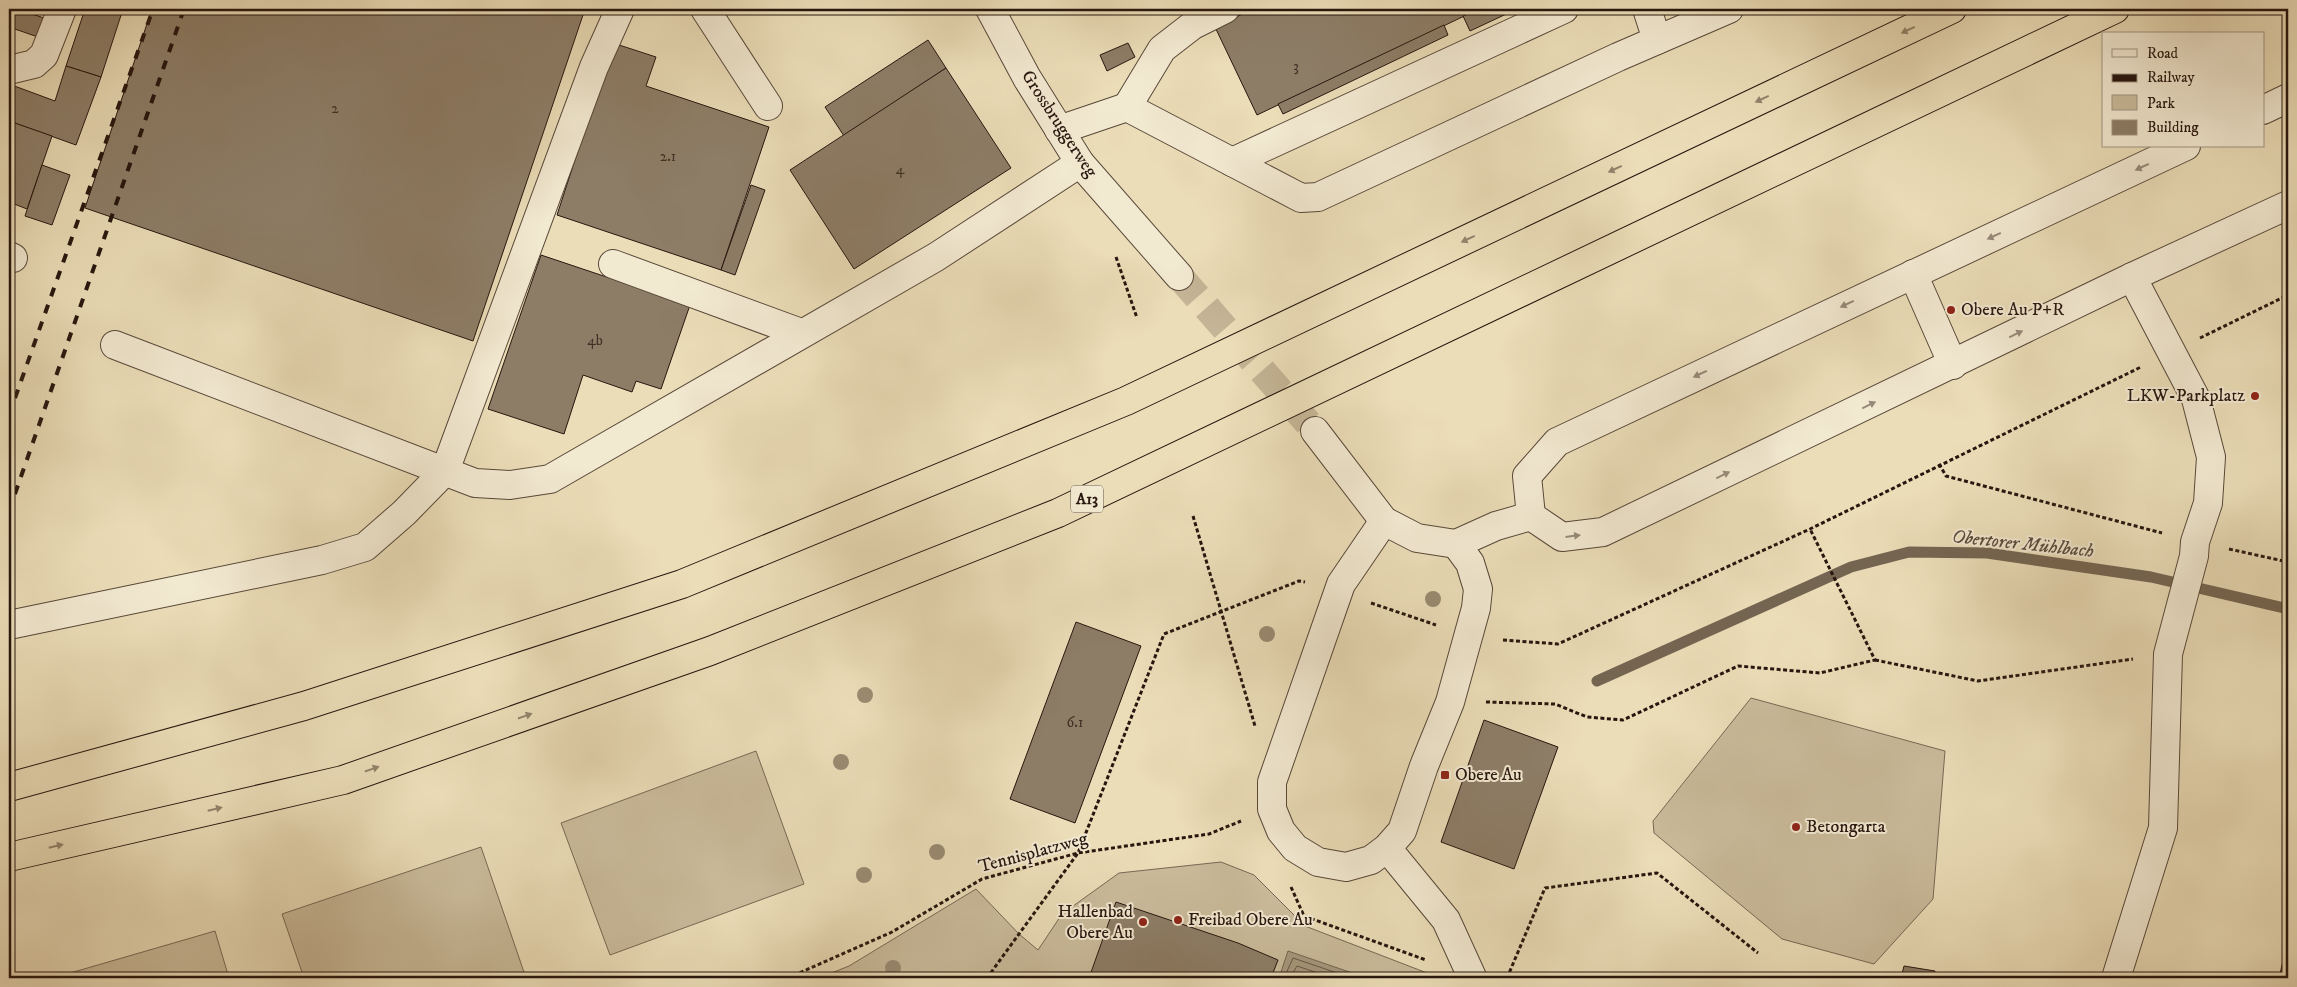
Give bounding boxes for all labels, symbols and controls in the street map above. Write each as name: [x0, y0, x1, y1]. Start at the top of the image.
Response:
one-way arrow: [1901, 25, 1916, 34]
legend: [2102, 32, 2264, 148]
text: Road: [2147, 44, 2179, 63]
house number: 3: [1293, 57, 1299, 76]
street label: Grossbruggerweg: [1016, 66, 1102, 182]
text: Railway: [2147, 68, 2195, 87]
text: Park: [2147, 94, 2176, 113]
one-way arrow: [1755, 96, 1769, 104]
house number: 2: [331, 99, 339, 118]
text: Building: [2147, 118, 2199, 137]
house number: 2.1: [660, 147, 676, 166]
house number: 4: [896, 160, 905, 179]
one-way arrow: [2135, 163, 2149, 171]
one-way arrow: [1608, 165, 1622, 173]
one-way arrow: [1987, 231, 2002, 240]
one-way arrow: [1461, 235, 1475, 243]
place label: Obere Au P+R: [1961, 299, 2064, 321]
one-way arrow: [1840, 301, 1854, 309]
marker: Obere Au P+R: [1945, 304, 1957, 316]
one-way arrow: [2008, 330, 2023, 338]
house number: 4b: [587, 331, 603, 350]
one-way arrow: [1693, 370, 1707, 378]
place label: LKW-Parkplatz: [2127, 385, 2245, 407]
marker: LKW-Parkplatz: [2249, 390, 2261, 402]
one-way arrow: [1862, 401, 1876, 409]
one-way arrow: [1716, 471, 1730, 479]
road number: A13: [1071, 486, 1103, 512]
water label: Obertorer Mühlbach: [1951, 525, 2096, 563]
one-way arrow: [1566, 532, 1582, 540]
one-way arrow: [518, 712, 533, 719]
house number: 6.1: [1067, 713, 1083, 732]
place label: Obere Au: [1455, 764, 1522, 786]
one-way arrow: [365, 765, 380, 773]
marker: Obere Au: [1439, 769, 1451, 781]
one-way arrow: [207, 805, 222, 813]
place label: Betongarta: [1806, 816, 1886, 838]
marker: Betongarta: [1790, 821, 1802, 833]
street label: Tennisplatzweg: [976, 828, 1090, 878]
one-way arrow: [49, 842, 64, 850]
place label: Hallenbad Obere Au: [1058, 901, 1133, 944]
place label: Freibad Obere Au: [1188, 909, 1313, 931]
marker: Freibad Obere Au: [1172, 914, 1184, 926]
marker: Hallenbad Obere Au: [1137, 916, 1149, 928]

